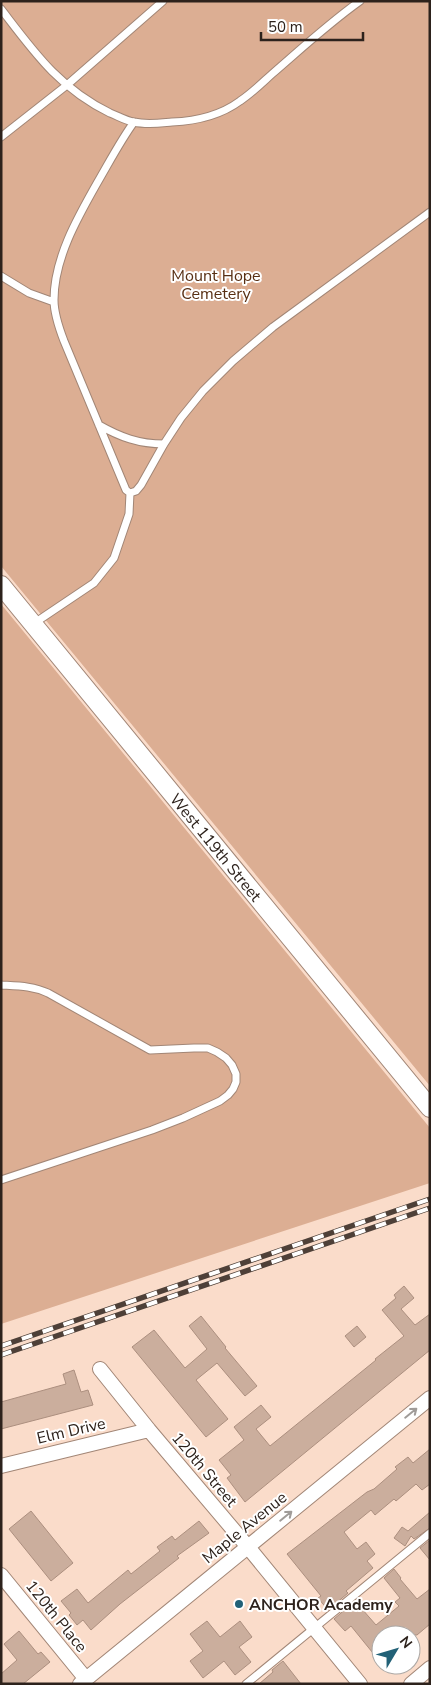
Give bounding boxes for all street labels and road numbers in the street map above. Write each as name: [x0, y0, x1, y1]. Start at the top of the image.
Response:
street label: West 119th Street: [164, 789, 266, 907]
street label: Elm Drive: [35, 1412, 108, 1450]
street label: 120th Street: [166, 1428, 242, 1512]
street label: Maple Avenue: [198, 1487, 292, 1569]
street label: 120th Place: [20, 1576, 92, 1657]

